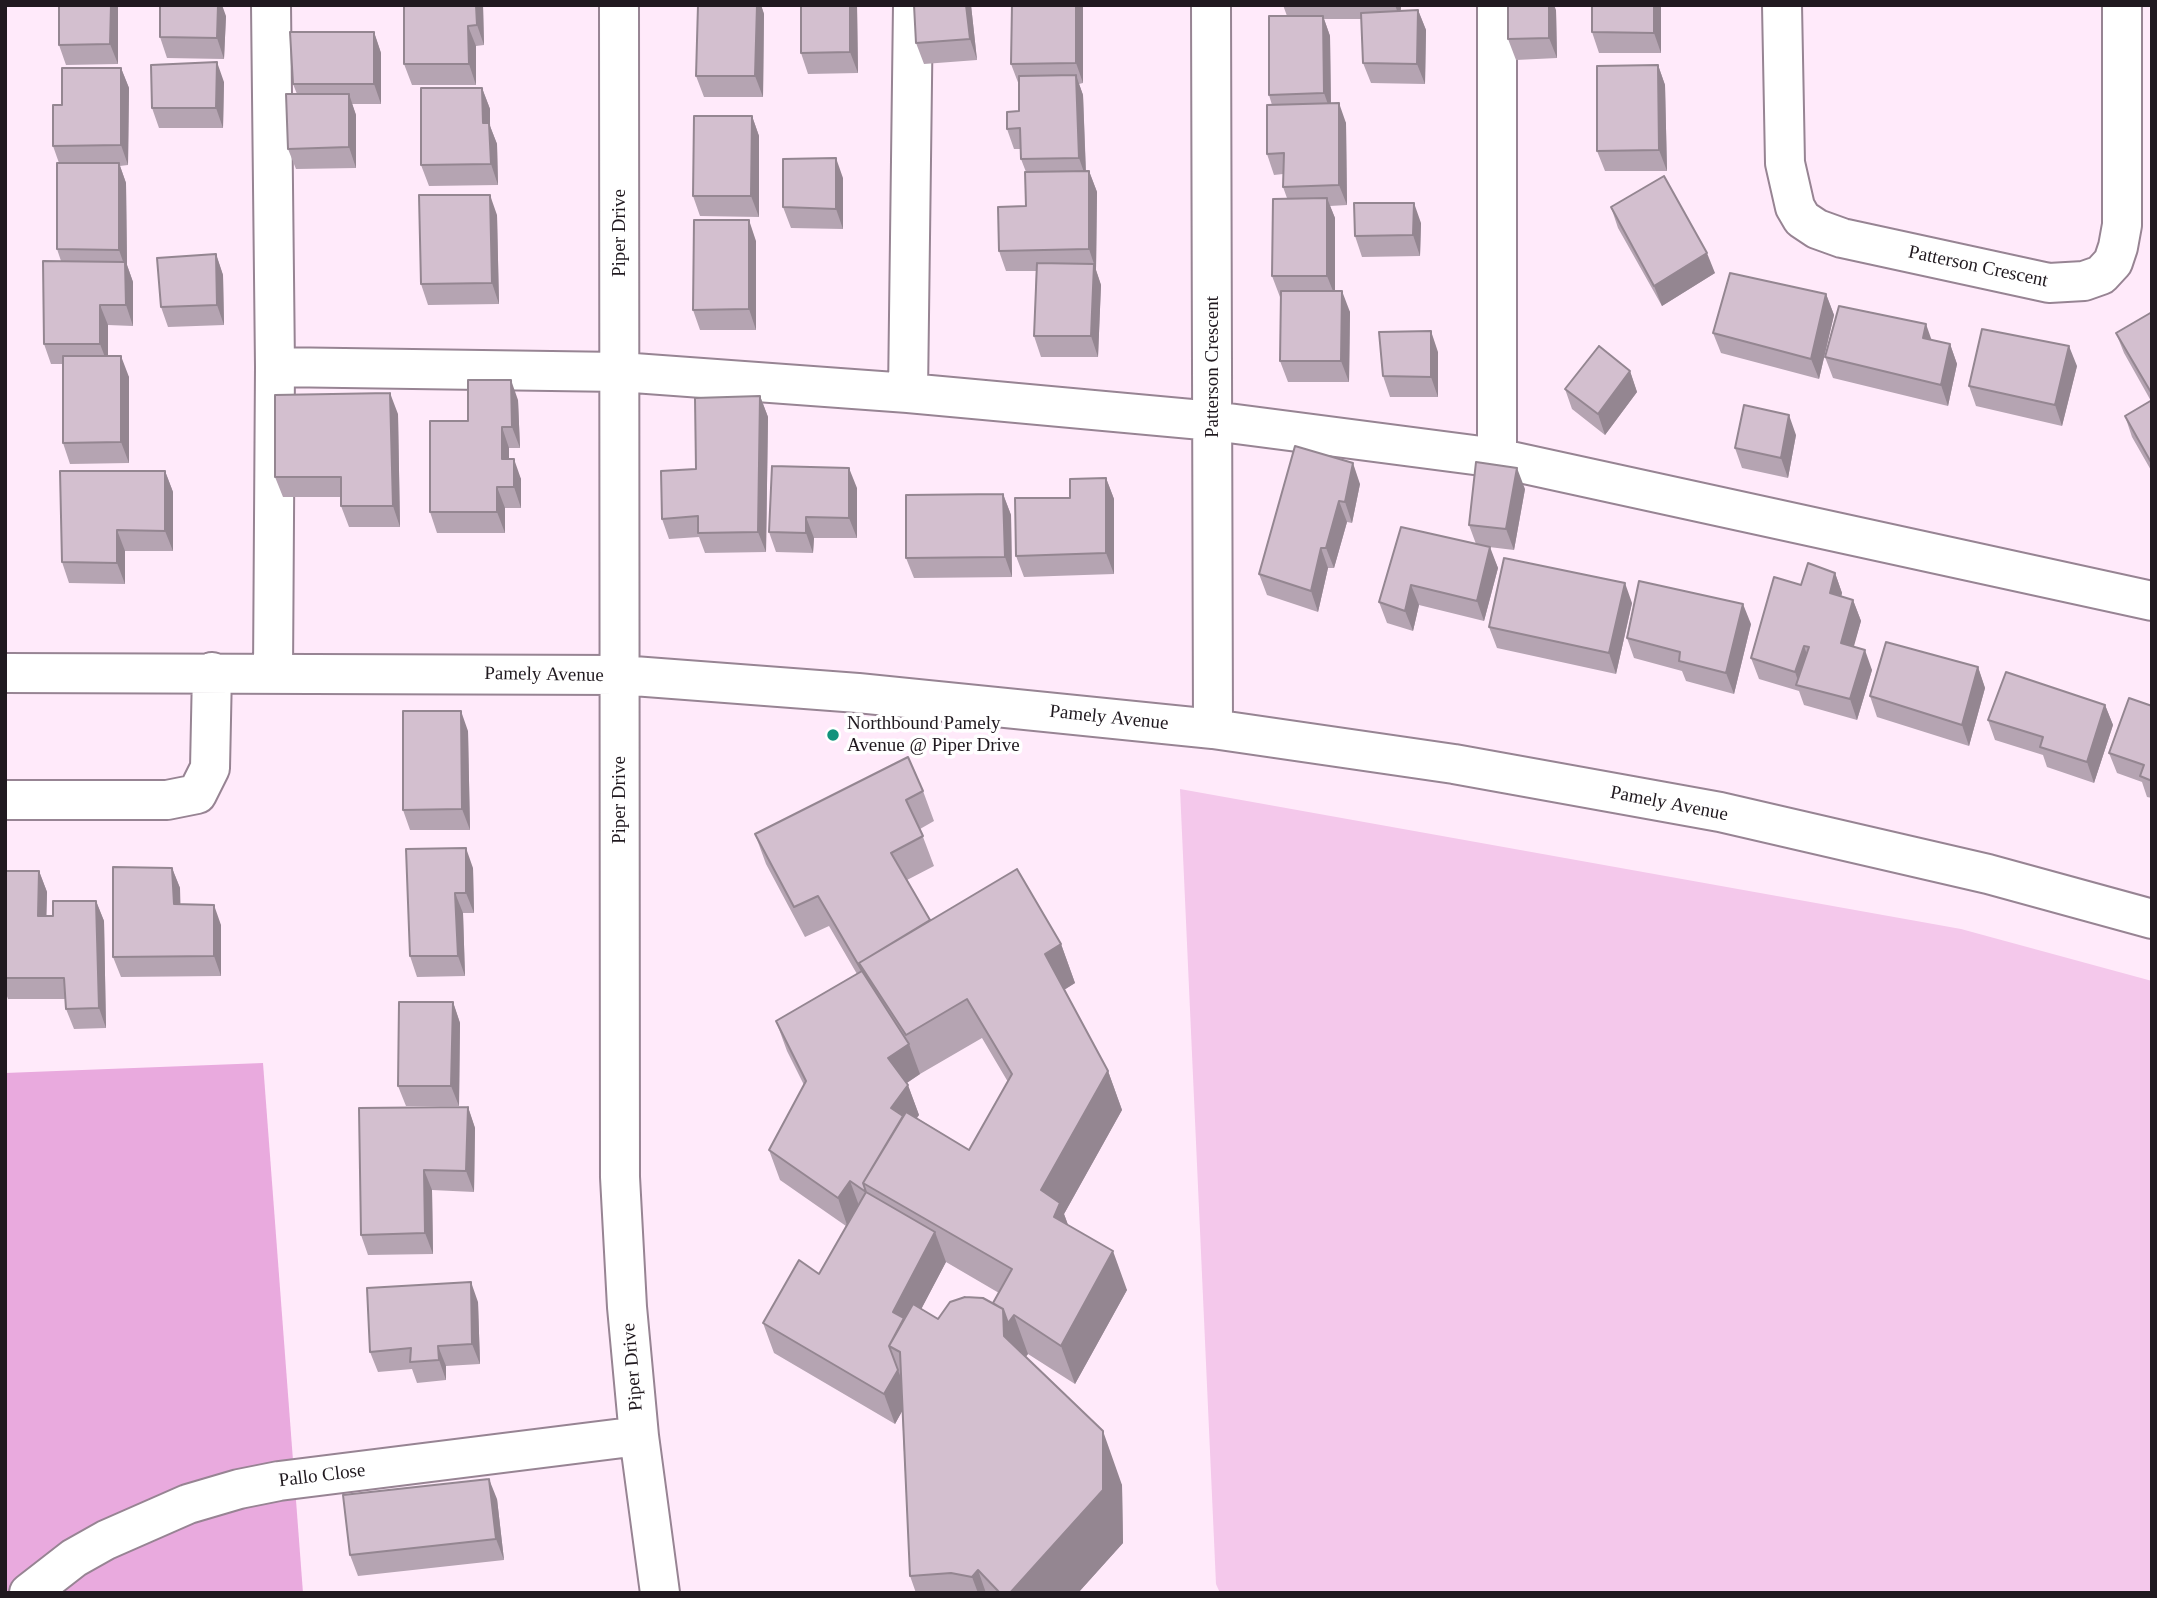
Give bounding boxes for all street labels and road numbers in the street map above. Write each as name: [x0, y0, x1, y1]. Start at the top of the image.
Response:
street label: Piper Drive: [609, 189, 631, 277]
street label: Patterson Crescent: [1906, 241, 2050, 293]
street label: Patterson Crescent: [1202, 296, 1224, 438]
street label: Pamely Avenue: [484, 663, 604, 687]
street label: Pamely Avenue: [1048, 700, 1170, 736]
street label: Piper Drive: [609, 756, 631, 844]
street label: Pamely Avenue: [1608, 781, 1730, 827]
street label: Piper Drive: [618, 1322, 648, 1412]
street label: Pallo Close: [277, 1459, 367, 1493]

